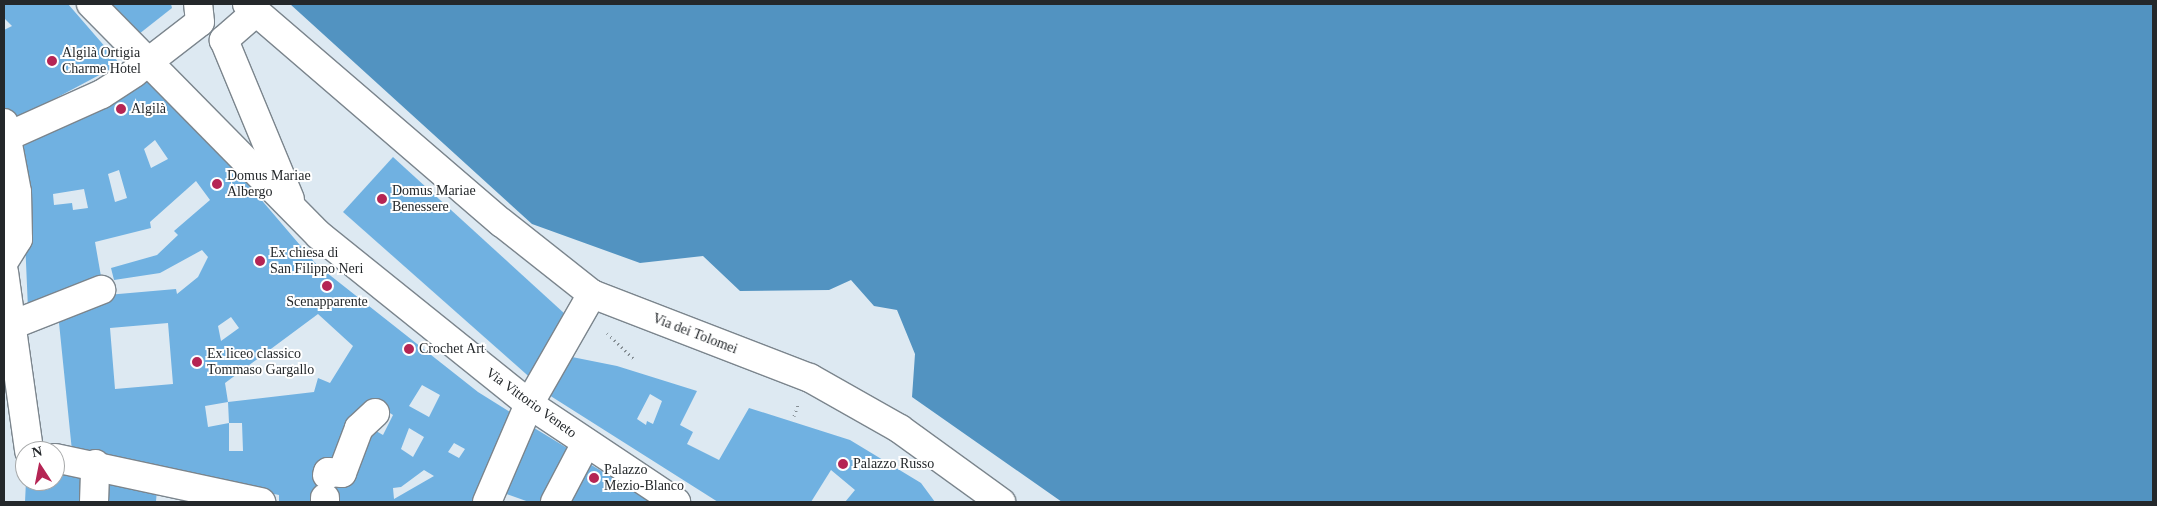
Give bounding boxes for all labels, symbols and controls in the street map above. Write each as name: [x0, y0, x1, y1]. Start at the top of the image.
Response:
place label: Algilà Ortigia Charme Hotel: [62, 45, 141, 78]
marker: Algilà Ortigia Charme Hotel: [46, 55, 58, 67]
place label: Algilà: [131, 101, 166, 117]
marker: Algilà: [115, 103, 127, 115]
place label: Domus Mariae Albergo: [227, 168, 311, 200]
marker: Domus Mariae Albergo: [211, 178, 223, 190]
place label: Domus Mariae Benessere: [392, 183, 476, 216]
marker: Domus Mariae Benessere: [376, 193, 388, 205]
place label: Ex chiesa di San Filippo Neri: [270, 245, 363, 278]
marker: Ex chiesa di San Filippo Neri: [254, 255, 266, 267]
marker: Scenapparente: [321, 280, 333, 292]
place label: Scenapparente: [286, 294, 368, 310]
street label: Via dei Tolomei: [650, 310, 740, 358]
place label: Crochet Art: [419, 341, 485, 357]
marker: Crochet Art: [403, 343, 415, 355]
place label: Ex liceo classico Tommaso Gargallo: [207, 346, 314, 378]
marker: Ex liceo classico Tommaso Gargallo: [191, 356, 203, 368]
street label: Via Vittorio Veneto: [482, 364, 580, 442]
north arrow: [15, 441, 65, 491]
text: N: [31, 443, 44, 460]
place label: Palazzo Russo: [853, 456, 934, 472]
marker: Palazzo Russo: [837, 458, 849, 470]
place label: Palazzo Mezio-Blanco: [604, 462, 684, 494]
marker: Palazzo Mezio-Blanco: [588, 472, 600, 484]

